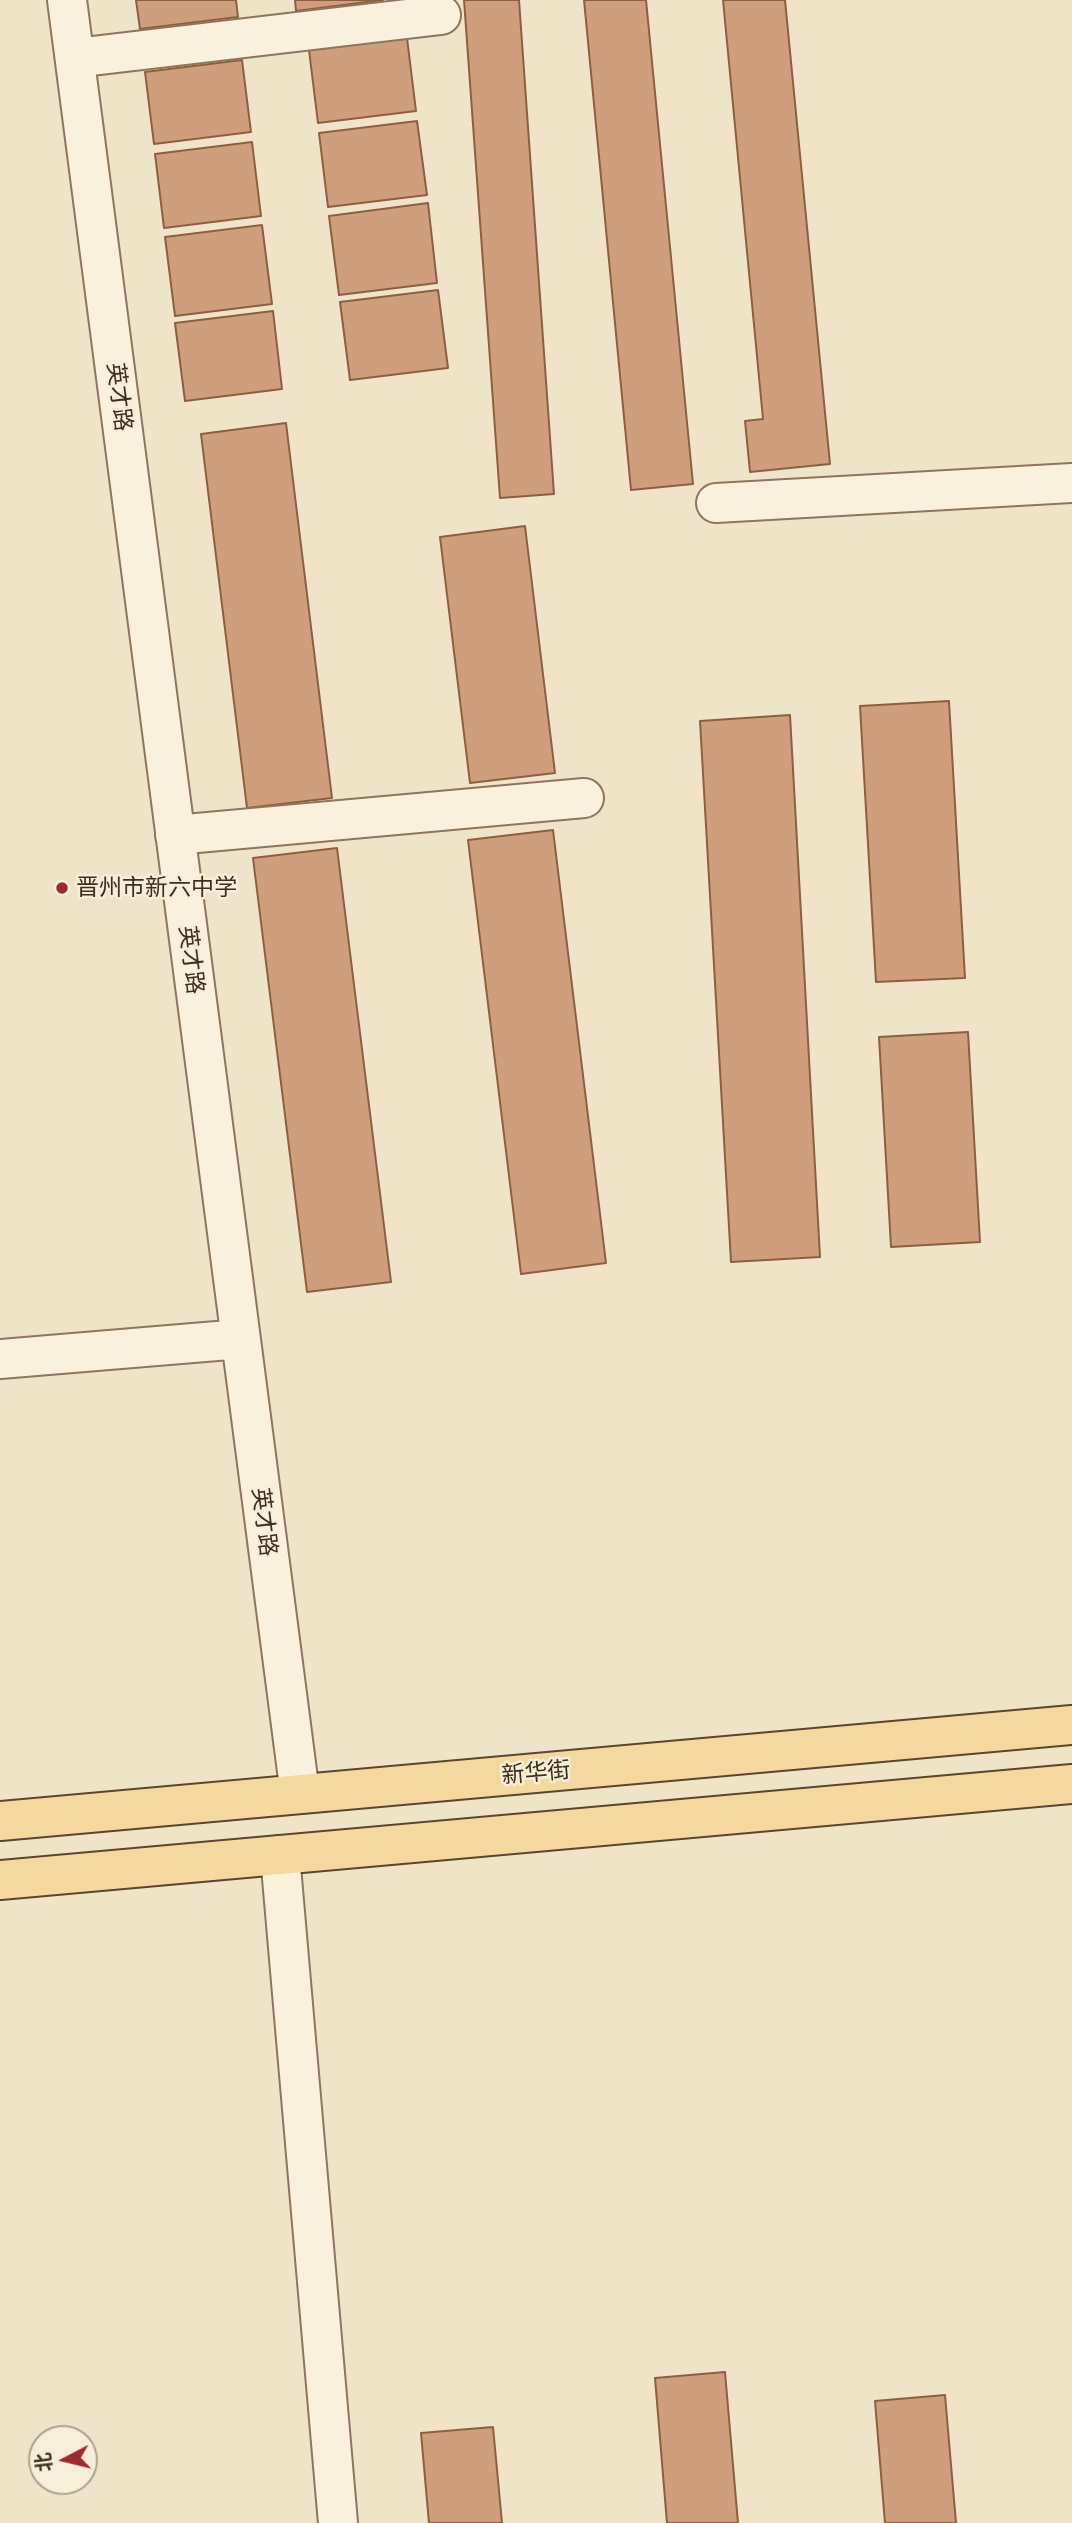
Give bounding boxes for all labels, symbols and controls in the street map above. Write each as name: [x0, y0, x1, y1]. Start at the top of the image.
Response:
street label: 英才路: [101, 361, 137, 433]
place label: 晋州市新六中学: [76, 874, 237, 902]
marker: 晋州市新六中学: [54, 880, 70, 896]
street label: 英才路: [173, 924, 209, 996]
street label: 英才路: [246, 1486, 282, 1558]
street label: 新华街: [500, 1756, 572, 1790]
north arrow: [28, 2425, 98, 2495]
text: 北: [32, 2452, 55, 2473]

